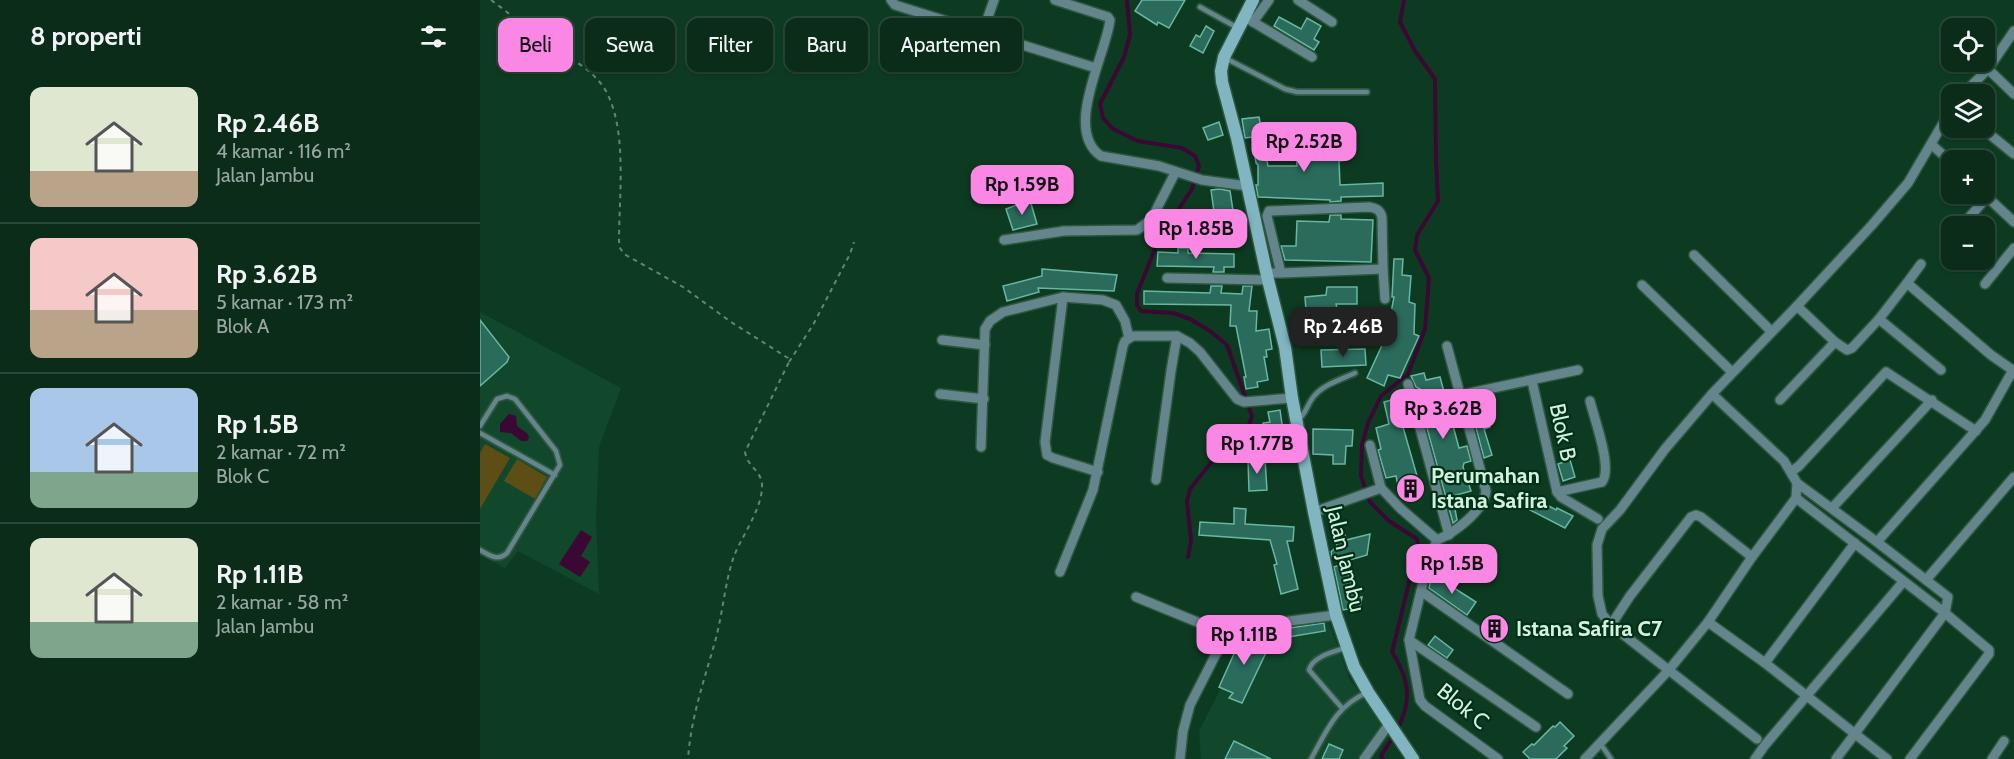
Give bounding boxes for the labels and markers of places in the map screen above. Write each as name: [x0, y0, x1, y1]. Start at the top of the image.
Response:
pin: Rp 2.52B: [1242, 122, 1366, 173]
pin: Rp 1.59B: [960, 165, 1084, 216]
pin: Rp 1.85B: [1134, 209, 1258, 260]
pin: Rp 2.46B: [1281, 307, 1405, 358]
pin: Rp 3.62B: [1381, 389, 1505, 440]
pin: Rp 1.77B: [1195, 424, 1319, 475]
place label: Perumahan Istana Safira: [1431, 462, 1548, 514]
building icon: Perumahan Istana Safira: [1394, 472, 1426, 504]
pin: Rp 1.5B: [1397, 544, 1507, 595]
building icon: Istana Safira C7: [1479, 612, 1511, 644]
pin: Rp 1.11B: [1182, 615, 1306, 666]
place label: Istana Safira C7: [1516, 615, 1663, 642]

